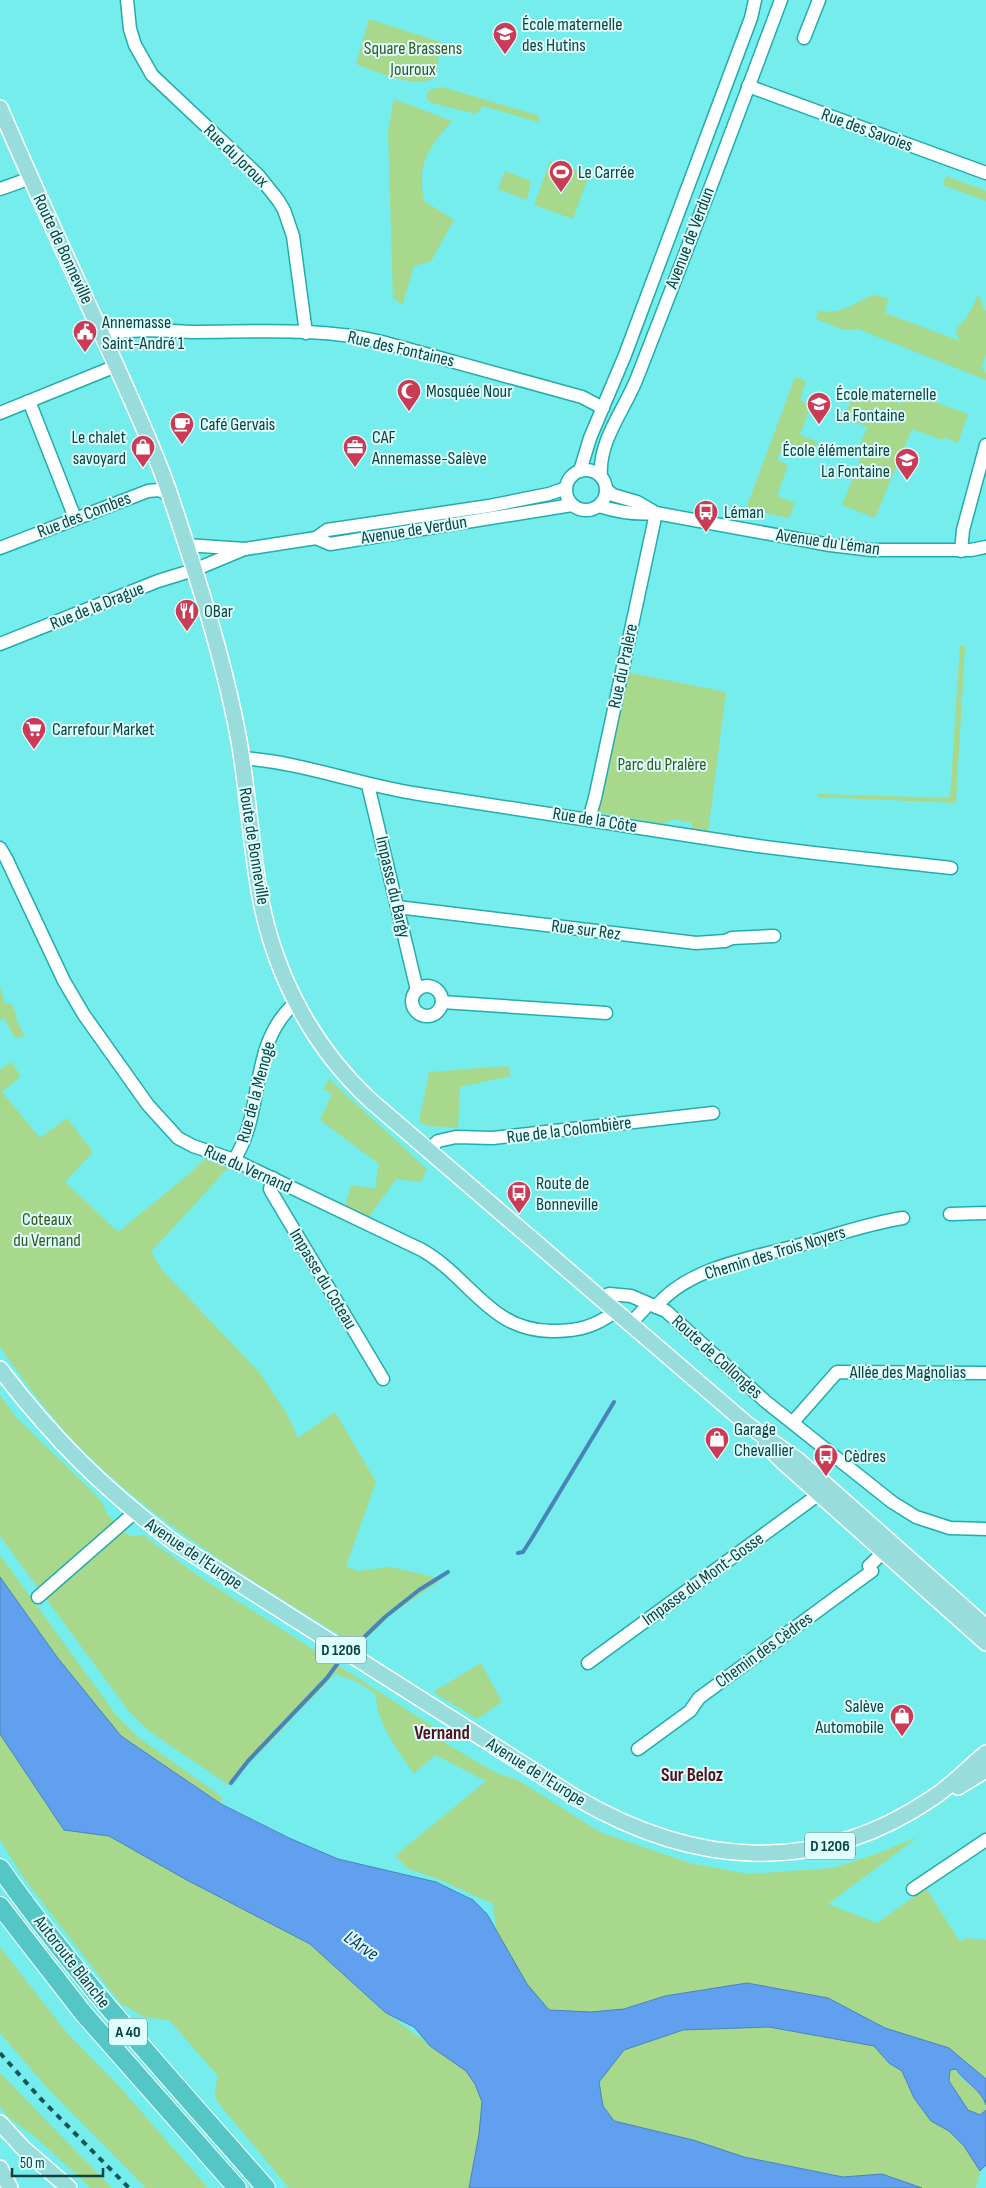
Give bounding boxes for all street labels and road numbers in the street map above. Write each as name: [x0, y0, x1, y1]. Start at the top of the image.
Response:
street label: Rue des Savoies: [818, 104, 916, 156]
street label: Rue du Joroux: [199, 120, 273, 192]
street label: Avenue de Verdun: [661, 184, 719, 293]
street label: Route de Bonneville: [28, 191, 98, 307]
street label: Rue des Fontaines: [346, 327, 456, 371]
street label: Rue des Combes: [34, 488, 134, 542]
street label: Avenue de Verdun: [359, 511, 468, 549]
street label: Avenue du Léman: [774, 524, 881, 560]
street label: Rue de la Drague: [47, 578, 147, 634]
street label: Rue du Pralère: [604, 622, 642, 710]
street label: Route de Bonneville: [234, 786, 274, 906]
street label: Rue de la Côte: [551, 803, 639, 837]
street label: Impasse du Bargy: [371, 834, 415, 940]
street label: Rue sur Rez: [550, 915, 622, 945]
street label: Rue de la Menoge: [232, 1039, 280, 1145]
street label: Rue de la Colombière: [506, 1112, 632, 1148]
street label: Rue du Vernand: [201, 1140, 295, 1198]
street label: Chemin des Trois Noyers: [702, 1222, 848, 1284]
street label: Impasse du Coteau: [285, 1225, 361, 1333]
street label: Route de Collonges: [667, 1311, 767, 1403]
street label: Allée des Magnolias: [849, 1362, 966, 1383]
street label: Avenue de l'Europe: [141, 1513, 247, 1594]
street label: Impasse du Mont-Gosse: [638, 1528, 768, 1630]
street label: Chemin des Cèdres: [711, 1608, 817, 1692]
road number: D 1206: [316, 1636, 366, 1664]
street label: Avenue de l'Europe: [482, 1733, 589, 1811]
road number: D 1206: [805, 1832, 855, 1860]
street label: Autoroute Blanche: [29, 1911, 115, 2012]
road number: A 40: [109, 2018, 147, 2045]

